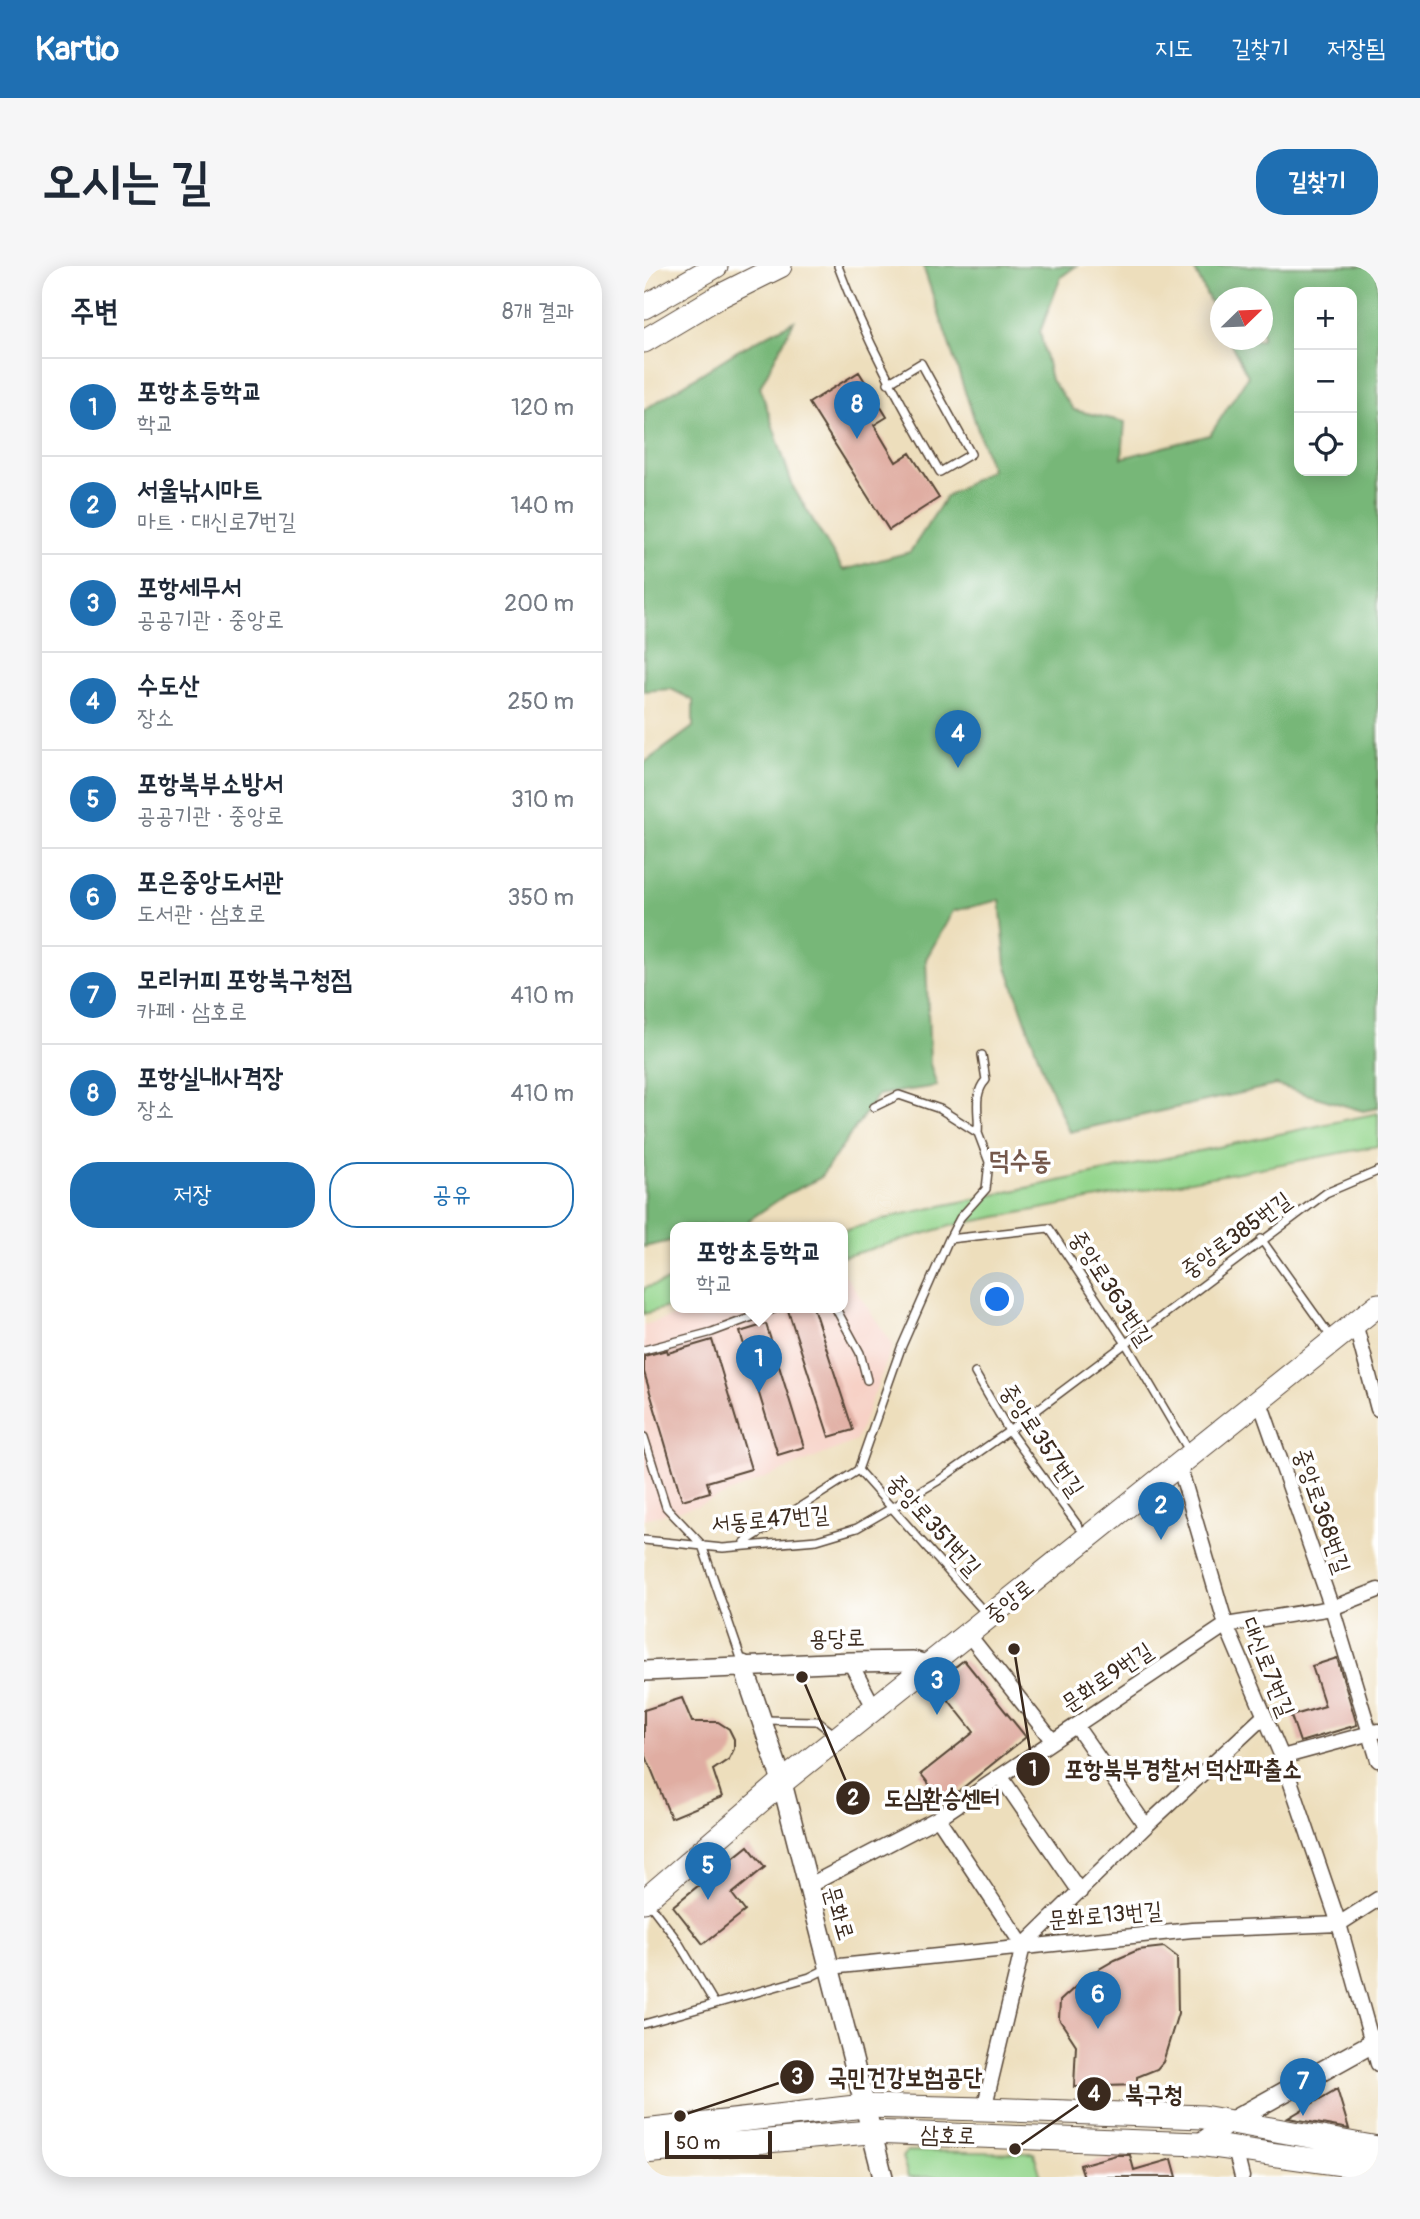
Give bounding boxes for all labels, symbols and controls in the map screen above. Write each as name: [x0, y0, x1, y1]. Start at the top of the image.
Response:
text: Kartio: [35, 29, 119, 70]
text: 지도: [1155, 34, 1193, 63]
text: 길찾기: [1231, 34, 1289, 63]
text: 저장됨: [1327, 34, 1385, 63]
button: 길찾기: [1256, 149, 1378, 215]
text: 오시는 길: [42, 151, 210, 212]
north arrow: [1210, 287, 1273, 350]
map controls: [1294, 287, 1357, 476]
button: +: [1294, 287, 1357, 350]
text: 주변: [70, 293, 118, 330]
text: 8개 결과: [502, 297, 574, 326]
button: −: [1294, 350, 1357, 413]
text: 포항초등학교: [137, 376, 263, 408]
pin: 8: [834, 381, 880, 439]
text: 1: [89, 393, 98, 422]
text: 120 m: [511, 393, 574, 422]
text: 학교: [137, 409, 174, 438]
button: locate: [1294, 413, 1357, 476]
text: 서울낚시마트: [137, 474, 263, 506]
text: 2: [87, 491, 99, 520]
text: 140 m: [511, 491, 574, 520]
text: 마트 · 대신로7번길: [137, 507, 296, 536]
text: 포항세무서: [137, 572, 242, 604]
text: 3: [87, 589, 99, 618]
text: 200 m: [504, 589, 574, 618]
text: 공공기관 · 중앙로: [137, 605, 284, 634]
text: 수도산: [137, 670, 200, 702]
text: 4: [86, 687, 100, 716]
text: 250 m: [508, 687, 574, 716]
text: 장소: [137, 703, 174, 732]
pin: 4: [935, 710, 981, 768]
text: 포항북부소방서: [137, 768, 283, 800]
text: 5: [87, 785, 99, 814]
text: 310 m: [511, 785, 574, 814]
text: 공공기관 · 중앙로: [137, 801, 284, 830]
text: 포은중앙도서관: [137, 866, 283, 898]
text: 6: [86, 883, 100, 912]
text: 350 m: [508, 883, 574, 912]
text: 도서관 · 삼호로: [137, 899, 265, 928]
text: 모리커피 포항북구청점: [137, 964, 352, 996]
text: 7: [87, 981, 99, 1010]
text: 410 m: [511, 981, 574, 1010]
text: 카페 · 삼호로: [137, 997, 247, 1026]
text: 포항실내사격장: [137, 1062, 283, 1094]
text: 8: [87, 1079, 99, 1108]
text: 410 m: [511, 1079, 574, 1108]
text: 장소: [137, 1095, 174, 1124]
district label: 덕수동: [989, 1145, 1051, 1177]
button: 저장: [70, 1162, 315, 1228]
button: 공유: [329, 1162, 574, 1228]
street label: 중앙로385번길: [1175, 1185, 1297, 1285]
popup: [670, 1222, 848, 1313]
street label: 중앙로363번길: [1063, 1225, 1159, 1351]
text: 포항초등학교: [696, 1236, 822, 1268]
text: 학교: [696, 1269, 733, 1298]
your location: [980, 1282, 1014, 1316]
pin: 1: [736, 1335, 782, 1393]
street label: 중앙로357번길: [994, 1378, 1090, 1502]
street label: 중앙로368번길: [1287, 1445, 1357, 1577]
street label: 중앙로351번길: [881, 1468, 987, 1582]
pin: 2: [1138, 1482, 1184, 1540]
street label: 서동로47번길: [710, 1499, 830, 1539]
street label: 중앙로: [978, 1572, 1040, 1630]
street label: 대신로7번길: [1235, 1613, 1301, 1721]
street label: 용당로: [809, 1623, 865, 1653]
street label: 문화로9번길: [1056, 1636, 1158, 1718]
pin: 3: [914, 1657, 960, 1715]
callout: 포항북부경찰서 덕산파출소: [1016, 1746, 1315, 1791]
text: 포항북부경찰서 덕산파출소: [1065, 1755, 1301, 1784]
text: 1: [1029, 1756, 1037, 1783]
callout: 도심환승센터: [835, 1775, 1014, 1820]
text: 도심환승센터: [884, 1784, 1000, 1813]
text: 2: [847, 1785, 859, 1812]
pin: 5: [685, 1842, 731, 1900]
street label: 문화로: [817, 1882, 861, 1944]
street label: 문화로13번길: [1047, 1896, 1163, 1934]
pin: 6: [1075, 1971, 1121, 2029]
callout: 국민건강보험공단: [779, 2054, 997, 2099]
pin: 7: [1280, 2058, 1326, 2116]
text: 국민건강보험공단: [828, 2063, 983, 2092]
text: 3: [791, 2064, 803, 2091]
callout: 북구청: [1076, 2071, 1197, 2116]
text: 북구청: [1125, 2080, 1183, 2109]
text: 4: [1088, 2081, 1101, 2108]
street label: 삼호로: [920, 2120, 976, 2150]
scale bar: [665, 2128, 772, 2160]
text: 50 m: [676, 2131, 720, 2155]

